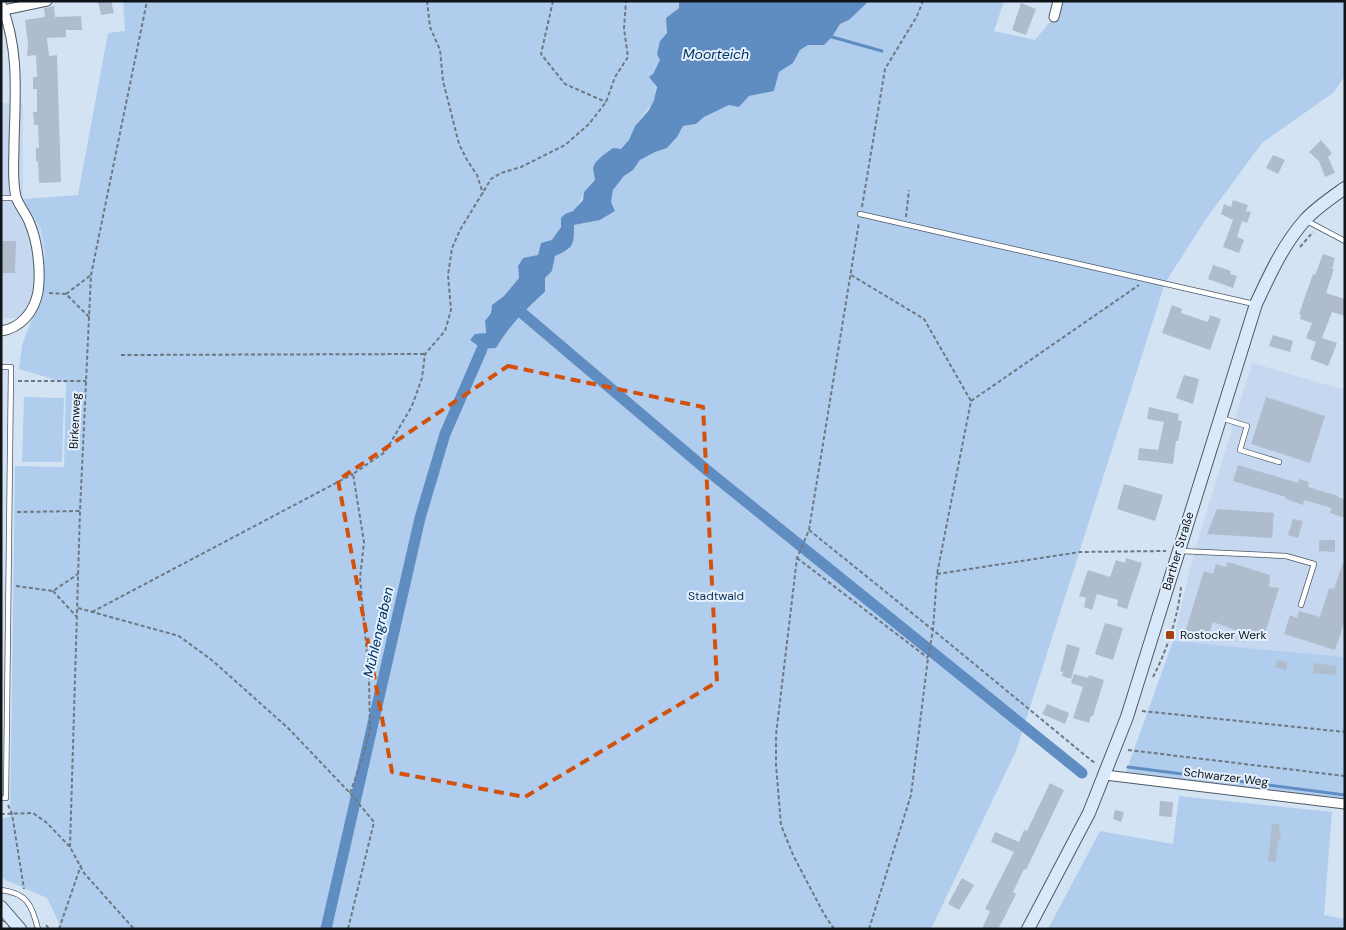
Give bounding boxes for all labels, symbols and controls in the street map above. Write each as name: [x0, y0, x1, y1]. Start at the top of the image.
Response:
water label: Moorteich: [683, 45, 749, 63]
street label: Birkenweg: [66, 392, 84, 450]
street label: Barther Straße: [1158, 510, 1198, 592]
water label: Mühlengraben: [359, 585, 397, 679]
park label: Stadtwald: [688, 588, 744, 604]
place label: Rostocker Werk: [1180, 627, 1267, 643]
marker: Rostocker Werk: [1164, 629, 1176, 641]
street label: Schwarzer Weg: [1183, 764, 1269, 790]

